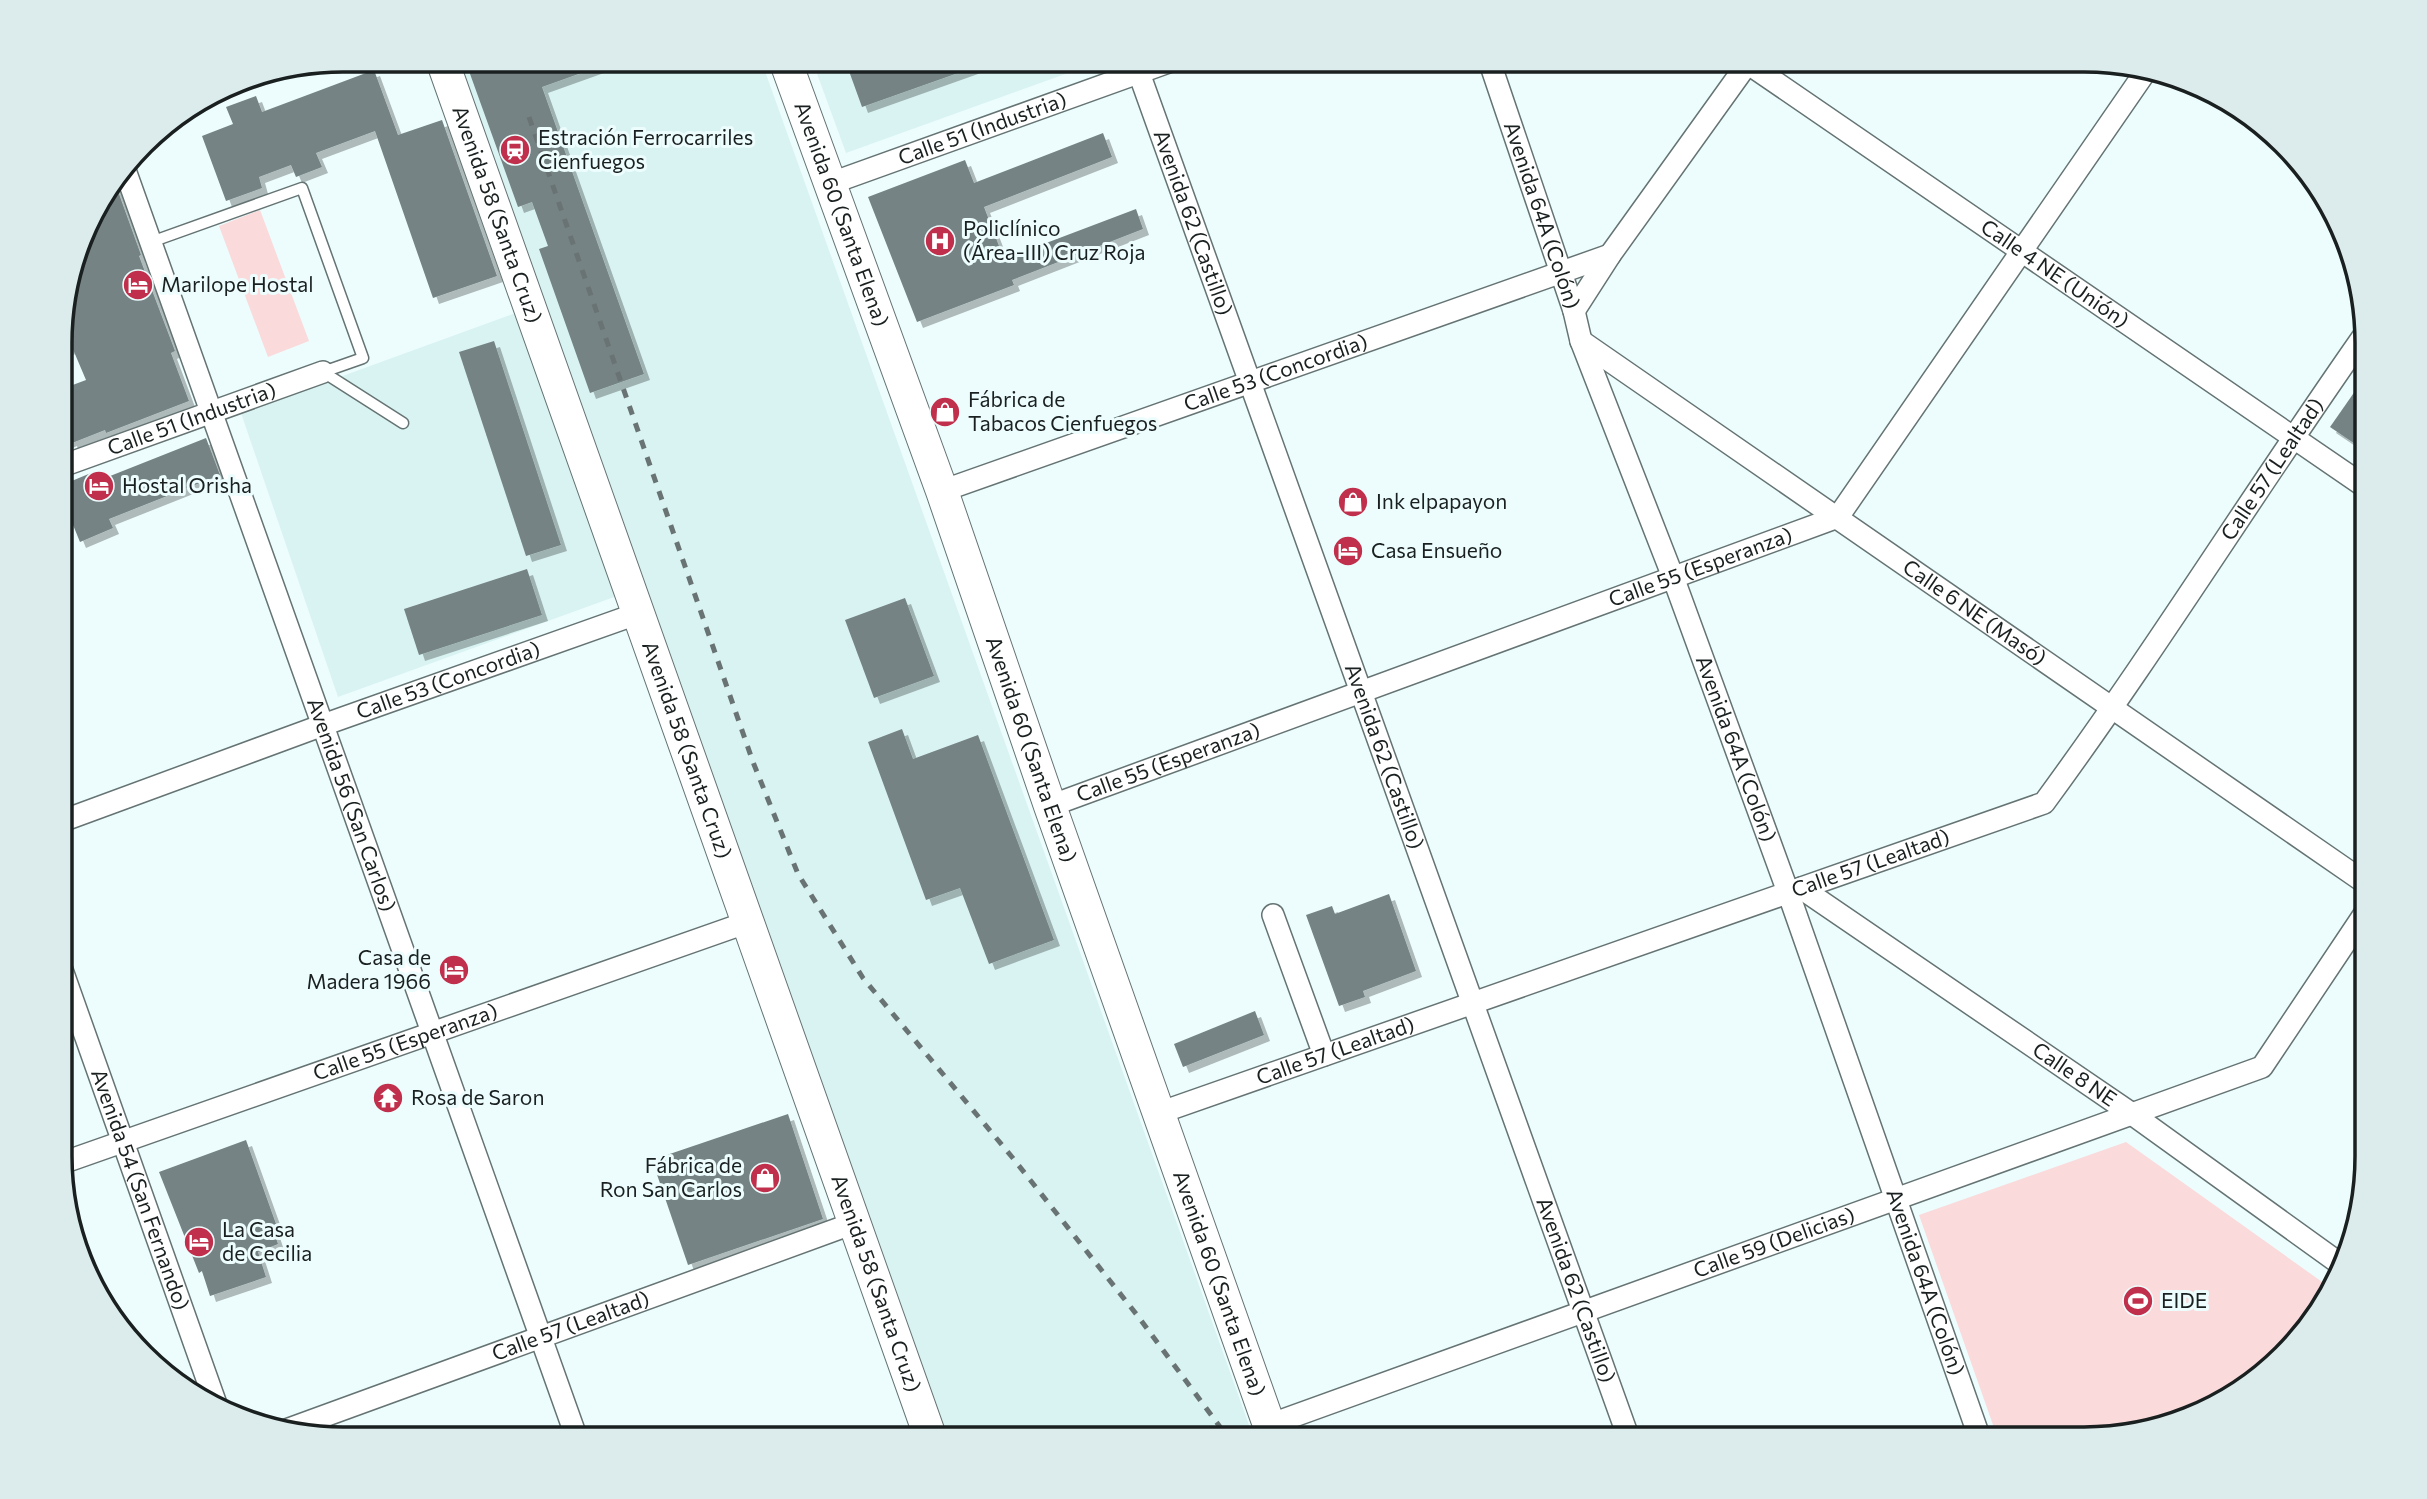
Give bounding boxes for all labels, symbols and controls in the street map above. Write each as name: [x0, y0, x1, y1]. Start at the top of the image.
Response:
street label: Calle 51 (Industria): [894, 86, 1069, 169]
street label: Avenida 60 (Santa Elena): [790, 98, 895, 329]
street label: Avenida 58 (Santa Cruz): [448, 102, 548, 326]
street label: Avenida 64A (Colón): [1500, 118, 1586, 312]
place label: Estración Ferrocarriles Cienfuegos: [538, 124, 753, 173]
street label: Avenida 62 (Castillo): [1149, 126, 1239, 318]
station icon: Estración Ferrocarriles Cienfuegos: [498, 133, 532, 167]
street label: Calle 4 NE (Unión): [1977, 213, 2134, 332]
place label: Policlínico (Área-III) Cruz Roja: [963, 215, 1145, 264]
hospital icon: Policlínico (Área-III) Cruz Roja: [923, 224, 957, 258]
hotel icon: Marilope Hostal: [121, 268, 155, 302]
place label: Marilope Hostal: [161, 271, 314, 296]
street label: Calle 53 (Concordia): [1180, 328, 1371, 416]
street label: Calle 51 (Industria): [104, 376, 279, 460]
place label: Fábrica de Tabacos Cienfuegos: [968, 386, 1157, 435]
street label: Calle 57 (Lealtad): [2215, 393, 2328, 544]
shop icon: Fábrica de Tabacos Cienfuegos: [928, 395, 962, 429]
hotel icon: Hostal Orisha: [82, 469, 116, 503]
place label: Hostal Orisha: [122, 472, 252, 497]
shop icon: Ink elpapayon: [1336, 485, 1370, 519]
place label: Ink elpapayon: [1376, 488, 1507, 513]
street label: Calle 55 (Esperanza): [1605, 521, 1795, 611]
hotel icon: Casa Ensueño: [1331, 534, 1365, 568]
place label: Casa Ensueño: [1371, 537, 1502, 562]
street label: Calle 6 NE (Masó): [1899, 553, 2052, 670]
street label: Avenida 60 (Santa Elena): [982, 633, 1083, 865]
street label: Calle 53 (Concordia): [353, 635, 543, 723]
street label: Avenida 58 (Santa Cruz): [638, 637, 738, 861]
street label: Avenida 64A (Colón): [1692, 652, 1782, 845]
street label: Avenida 62 (Castillo): [1341, 660, 1430, 852]
street label: Avenida 56 (San Carlos): [303, 694, 402, 915]
street label: Calle 55 (Esperanza): [1073, 716, 1263, 806]
street label: Calle 57 (Lealtad): [1788, 823, 1952, 902]
place label: Casa de Madera 1966: [307, 944, 431, 993]
hotel icon: Casa de Madera 1966: [437, 953, 471, 987]
street label: Calle 55 (Esperanza): [309, 997, 500, 1085]
street label: Calle 57 (Lealtad): [1253, 1011, 1417, 1089]
street label: Calle 8 NE: [2028, 1036, 2122, 1111]
street label: Avenida 54 (San Fernando): [87, 1065, 196, 1313]
temple icon: Rosa de Saron: [371, 1081, 405, 1115]
place label: Rosa de Saron: [411, 1084, 544, 1109]
place label: Fábrica de Ron San Carlos: [600, 1152, 742, 1201]
shop icon: Fábrica de Ron San Carlos: [748, 1161, 782, 1195]
street label: Avenida 60 (Santa Elena): [1169, 1167, 1272, 1399]
street label: Avenida 58 (Santa Cruz): [827, 1171, 927, 1395]
street label: Avenida 64A (Colón): [1882, 1185, 1971, 1378]
street label: Avenida 62 (Castillo): [1532, 1194, 1622, 1386]
street label: Calle 59 (Delicias): [1690, 1201, 1858, 1282]
place label: La Casa de Cecilia: [222, 1216, 312, 1265]
hotel icon: La Casa de Cecilia: [182, 1225, 216, 1259]
sports icon: EIDE: [2121, 1284, 2155, 1318]
street label: Calle 57 (Lealtad): [488, 1285, 652, 1365]
place label: EIDE: [2161, 1287, 2207, 1312]

